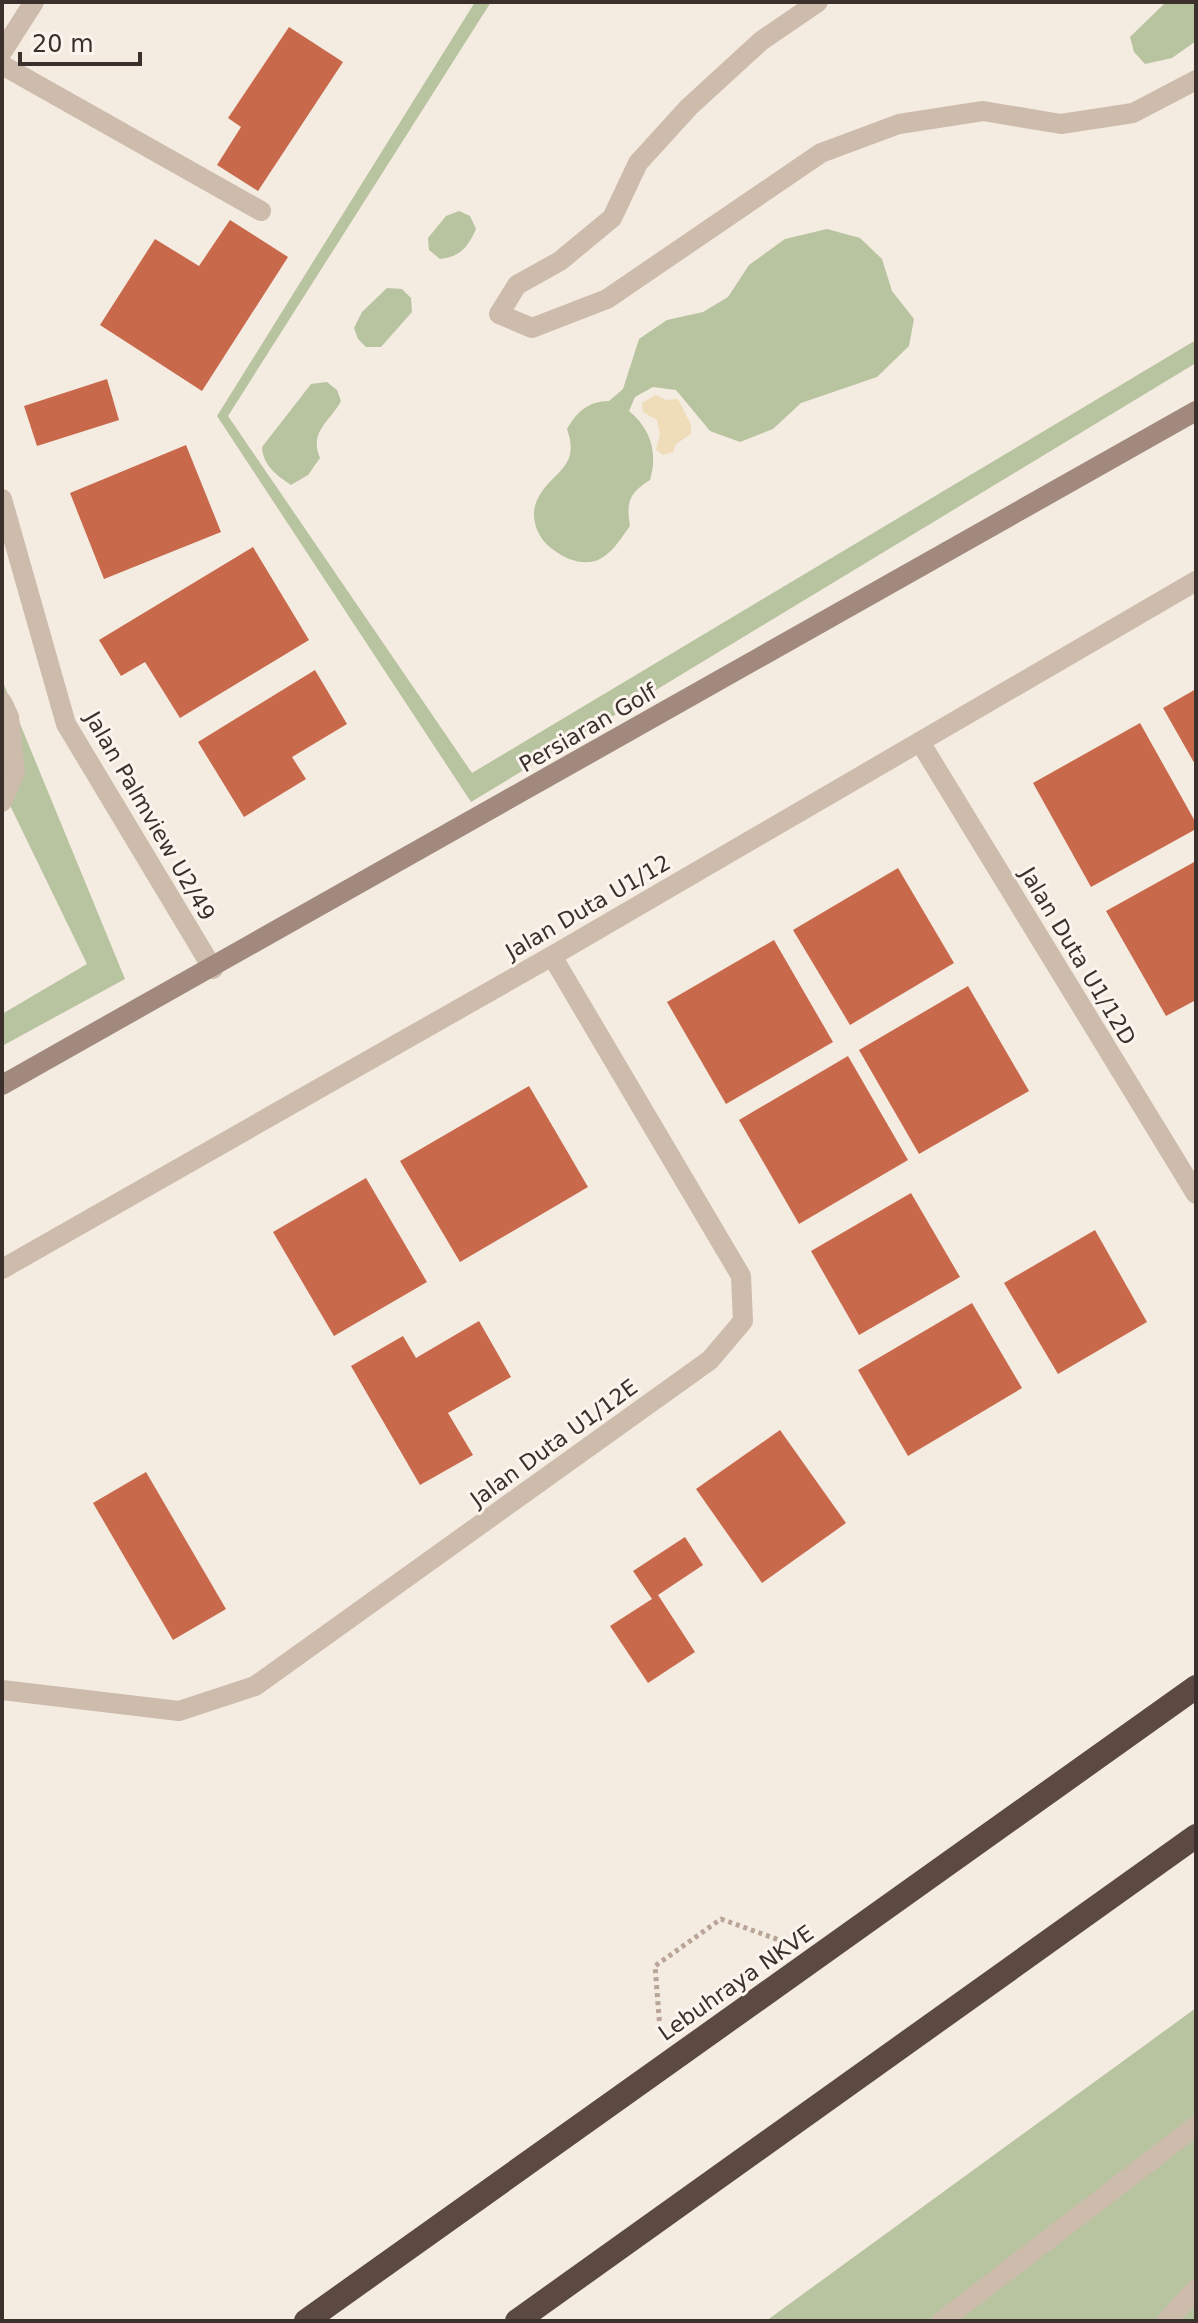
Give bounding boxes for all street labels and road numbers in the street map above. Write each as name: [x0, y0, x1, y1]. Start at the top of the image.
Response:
street label: Persiaran Golf: [515, 678, 662, 777]
street label: Jalan Palmview U2/49: [79, 705, 220, 925]
street label: Jalan Duta U1/12: [499, 850, 675, 965]
street label: Jalan Duta U1/12D: [1014, 861, 1141, 1049]
street label: Jalan Duta U1/12E: [464, 1374, 642, 1513]
street label: Lebuhraya NKVE: [654, 1920, 818, 2046]

